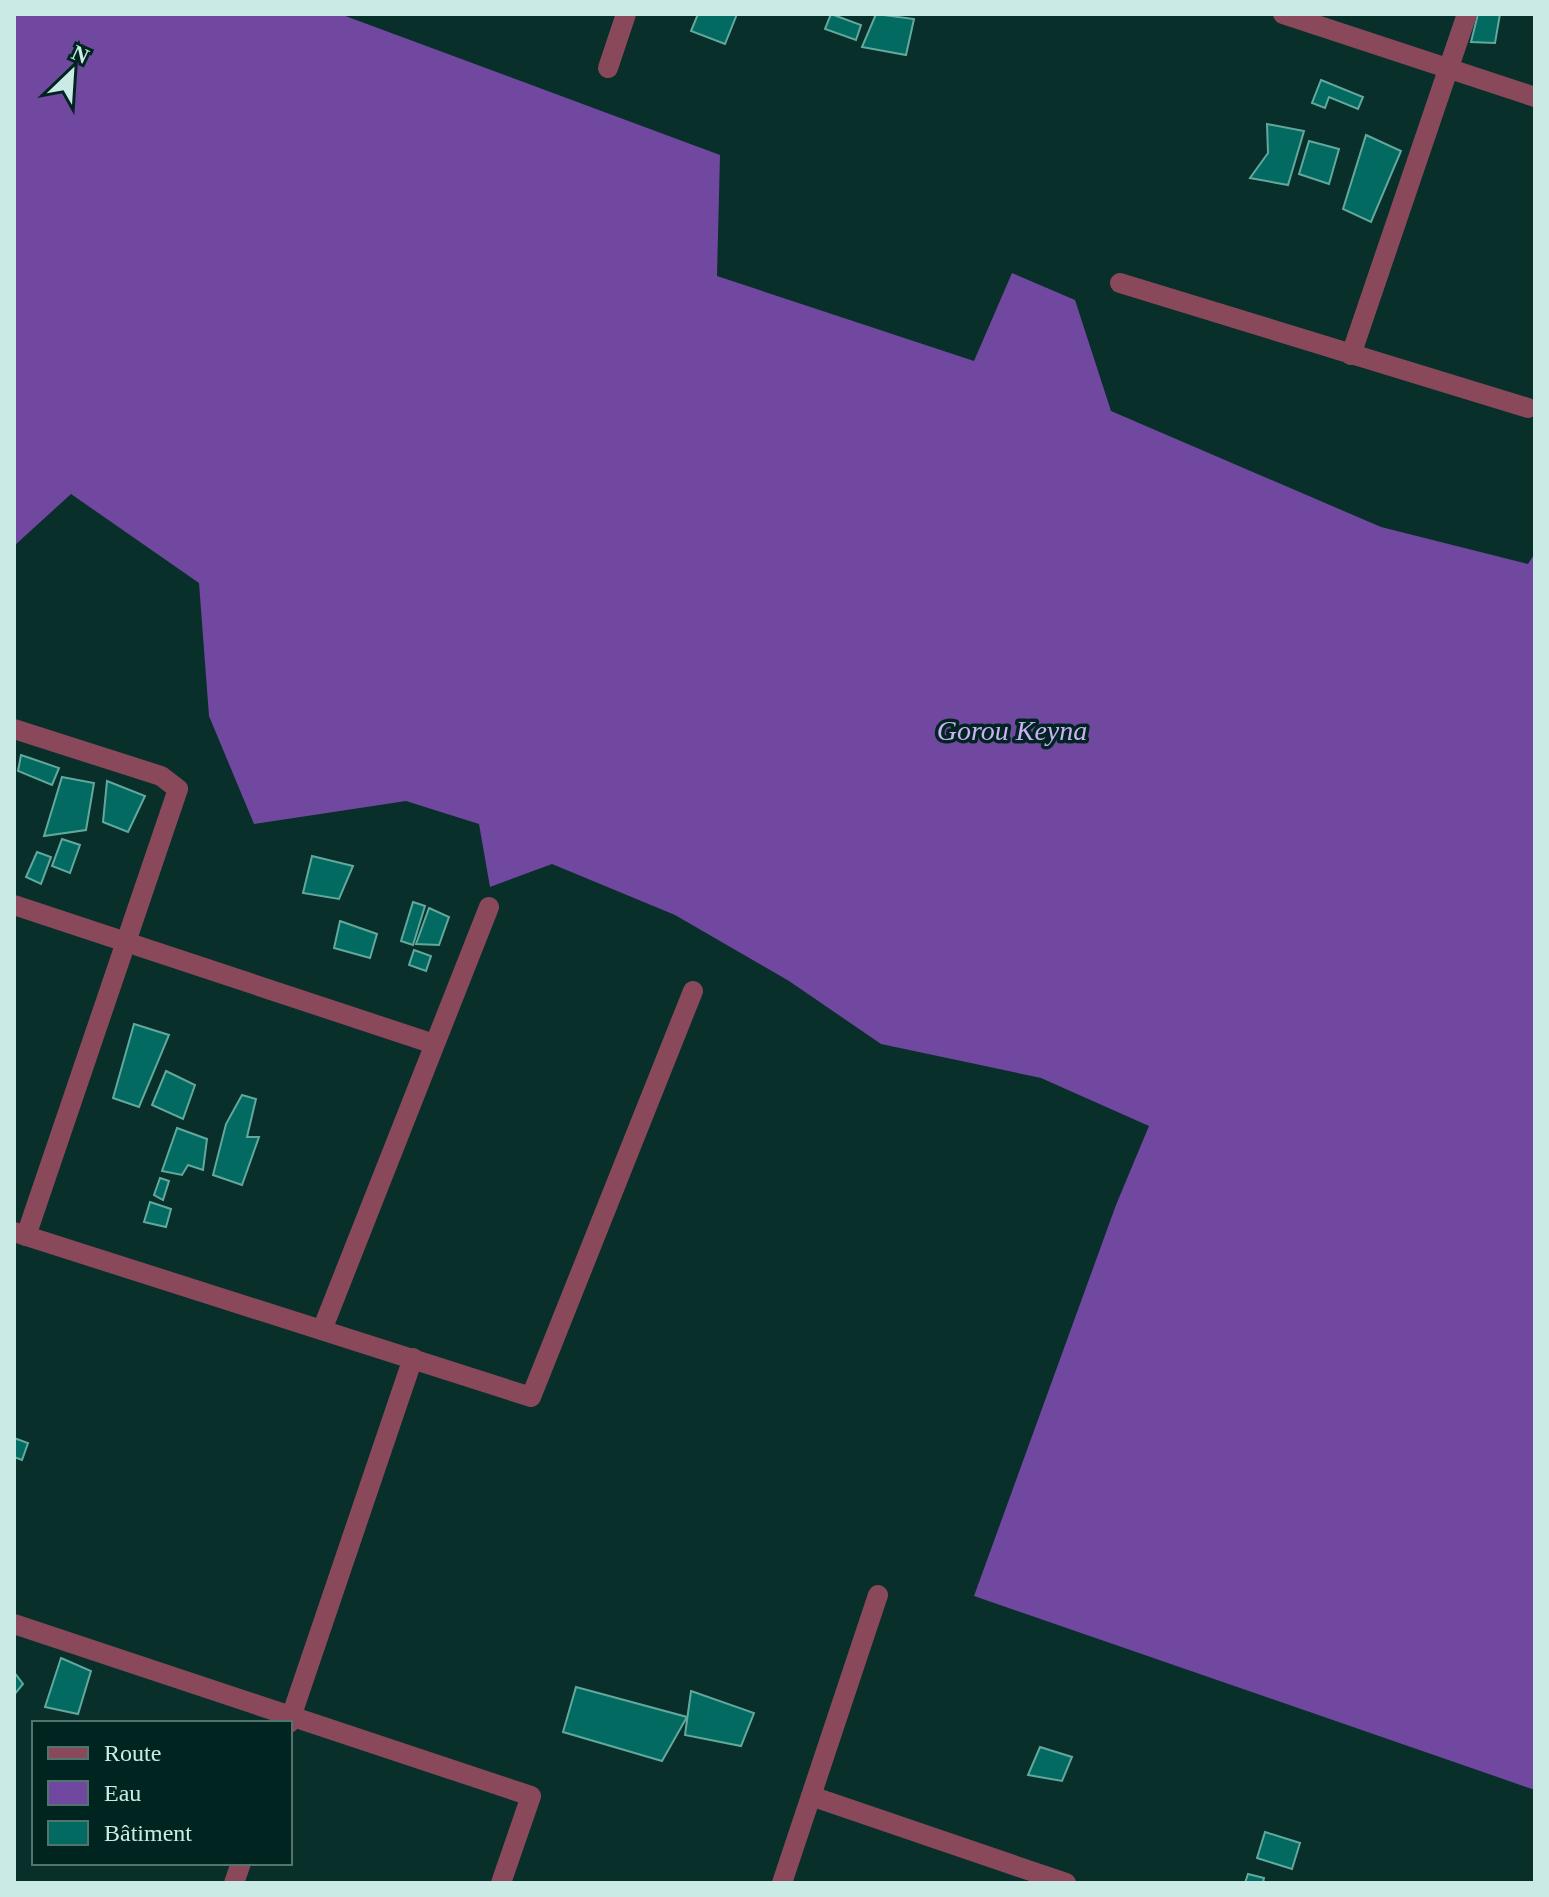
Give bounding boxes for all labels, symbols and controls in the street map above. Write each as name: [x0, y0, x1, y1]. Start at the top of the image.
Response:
north arrow: [32, 32, 112, 112]
text: N: [68, 40, 93, 69]
water label: Gorou Keyna: [937, 715, 1087, 746]
legend: [32, 1721, 292, 1865]
text: Route: [104, 1740, 161, 1766]
text: Eau: [104, 1780, 141, 1806]
text: Bâtiment: [104, 1820, 192, 1846]

